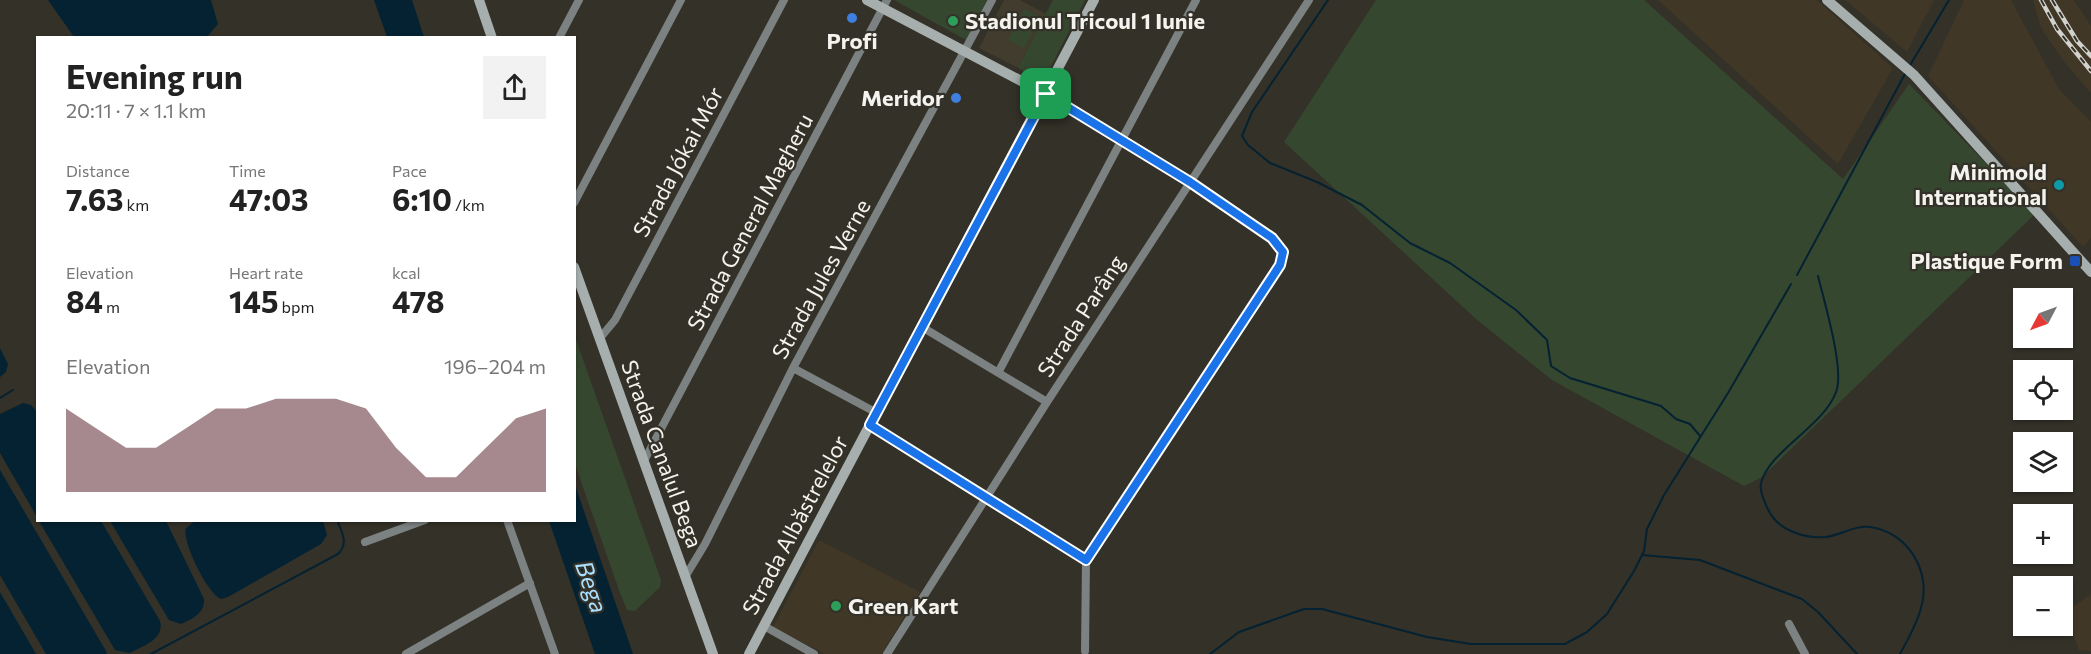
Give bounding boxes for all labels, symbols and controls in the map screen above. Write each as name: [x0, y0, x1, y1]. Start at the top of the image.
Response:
place label: Stadionul Tricoul 1 Iunie: [965, 7, 1205, 34]
marker: Profi: [845, 11, 859, 25]
marker: Stadionul Tricoul 1 Iunie: [946, 14, 960, 28]
place label: Profi: [826, 27, 878, 54]
text: Evening run: [66, 55, 243, 96]
button: share: [483, 56, 546, 119]
pin: [1020, 68, 1071, 119]
icon: arrive: [1029, 77, 1062, 110]
street label: Strada Jókai Mór: [627, 82, 729, 241]
place label: Meridor: [861, 84, 944, 111]
marker: Meridor: [949, 91, 963, 105]
text: 20:11 · 7 × 1.1 km: [66, 98, 206, 122]
street label: Strada General Magheru: [681, 109, 818, 335]
place label: Minimold International: [1914, 158, 2047, 210]
text: Distance: [66, 161, 130, 180]
text: Time: [229, 161, 266, 180]
text: Pace: [392, 161, 427, 180]
marker: Minimold International: [2052, 178, 2066, 192]
text: 7.63: [66, 180, 123, 217]
text: 47:03: [229, 180, 308, 217]
text: 6:10: [392, 180, 452, 217]
street label: Strada Jules Verne: [765, 194, 876, 363]
text: km: [123, 195, 149, 214]
text: /km: [452, 195, 485, 214]
place label: Plastique Form: [1910, 247, 2063, 274]
street label: Strada Parâng: [1031, 250, 1130, 382]
marker: Plastique Form: [2068, 254, 2082, 268]
text: Elevation: [66, 263, 134, 282]
text: Heart rate: [229, 263, 303, 282]
text: kcal: [392, 263, 421, 282]
text: 84: [66, 282, 103, 319]
text: 145: [229, 282, 278, 319]
text: 478: [392, 282, 445, 319]
north arrow: [2013, 288, 2073, 348]
map controls: [2013, 288, 2073, 636]
text: m: [103, 297, 120, 316]
text: bpm: [278, 297, 314, 316]
text: Elevation: [66, 354, 151, 378]
text: 196–204 m: [444, 354, 546, 378]
street label: Strada Canalul Bega: [616, 356, 709, 551]
button: locate: [2013, 360, 2073, 420]
street label: Strada Albăstrelelor: [736, 430, 853, 619]
button: layers: [2013, 432, 2073, 492]
button: +: [2013, 504, 2073, 564]
water label: Bega: [570, 556, 615, 617]
button: −: [2013, 576, 2073, 636]
place label: Green Kart: [848, 592, 958, 619]
marker: Green Kart: [829, 599, 843, 613]

